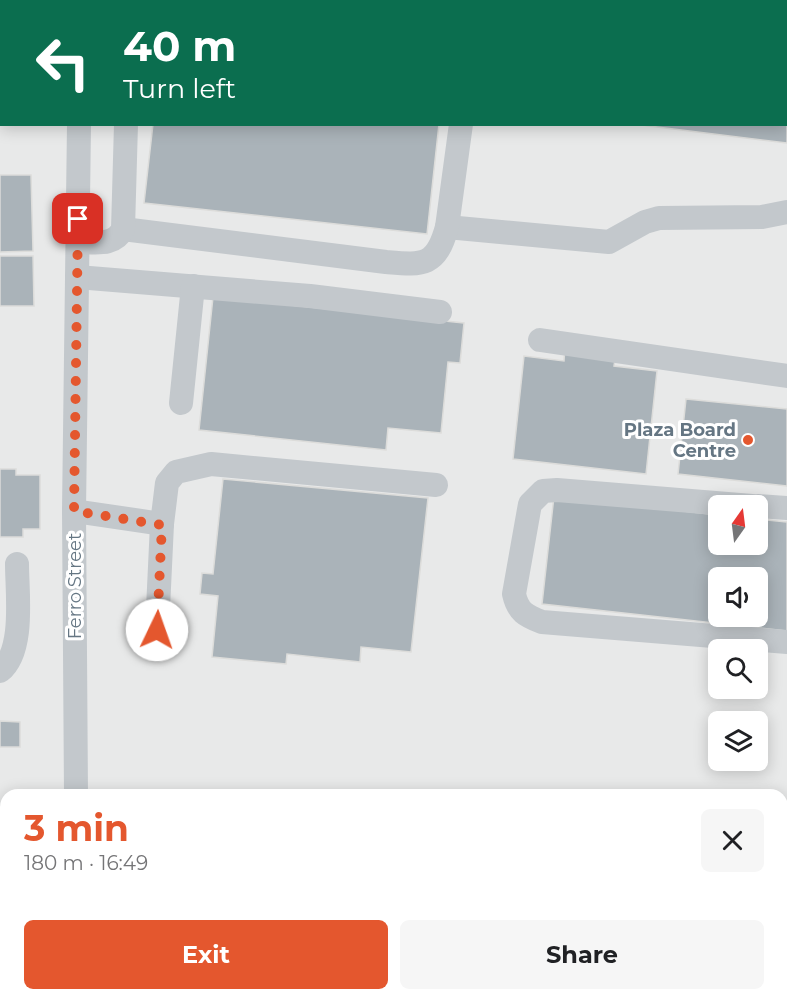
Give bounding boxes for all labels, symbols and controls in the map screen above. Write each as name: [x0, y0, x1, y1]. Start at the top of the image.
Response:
text: 40 m: [123, 20, 236, 72]
icon: left: [24, 24, 102, 102]
text: Turn left: [123, 72, 236, 105]
pin: [52, 193, 103, 244]
icon: arrive: [61, 202, 94, 235]
place label: Plaza Board Centre: [624, 419, 736, 462]
marker: Plaza Board Centre: [741, 433, 755, 447]
north arrow: [708, 495, 768, 555]
map controls: [708, 495, 768, 771]
street label: Ferro Street: [64, 533, 86, 639]
button: sound: [708, 567, 768, 627]
position arrow: [125, 598, 189, 662]
button: search: [708, 639, 768, 699]
button: layers: [708, 711, 768, 771]
text: 3 min: [24, 806, 129, 850]
button: close: [701, 809, 764, 872]
text: 180 m · 16:49: [24, 851, 148, 875]
button: Exit: [24, 920, 388, 989]
button: Share: [400, 920, 764, 989]

